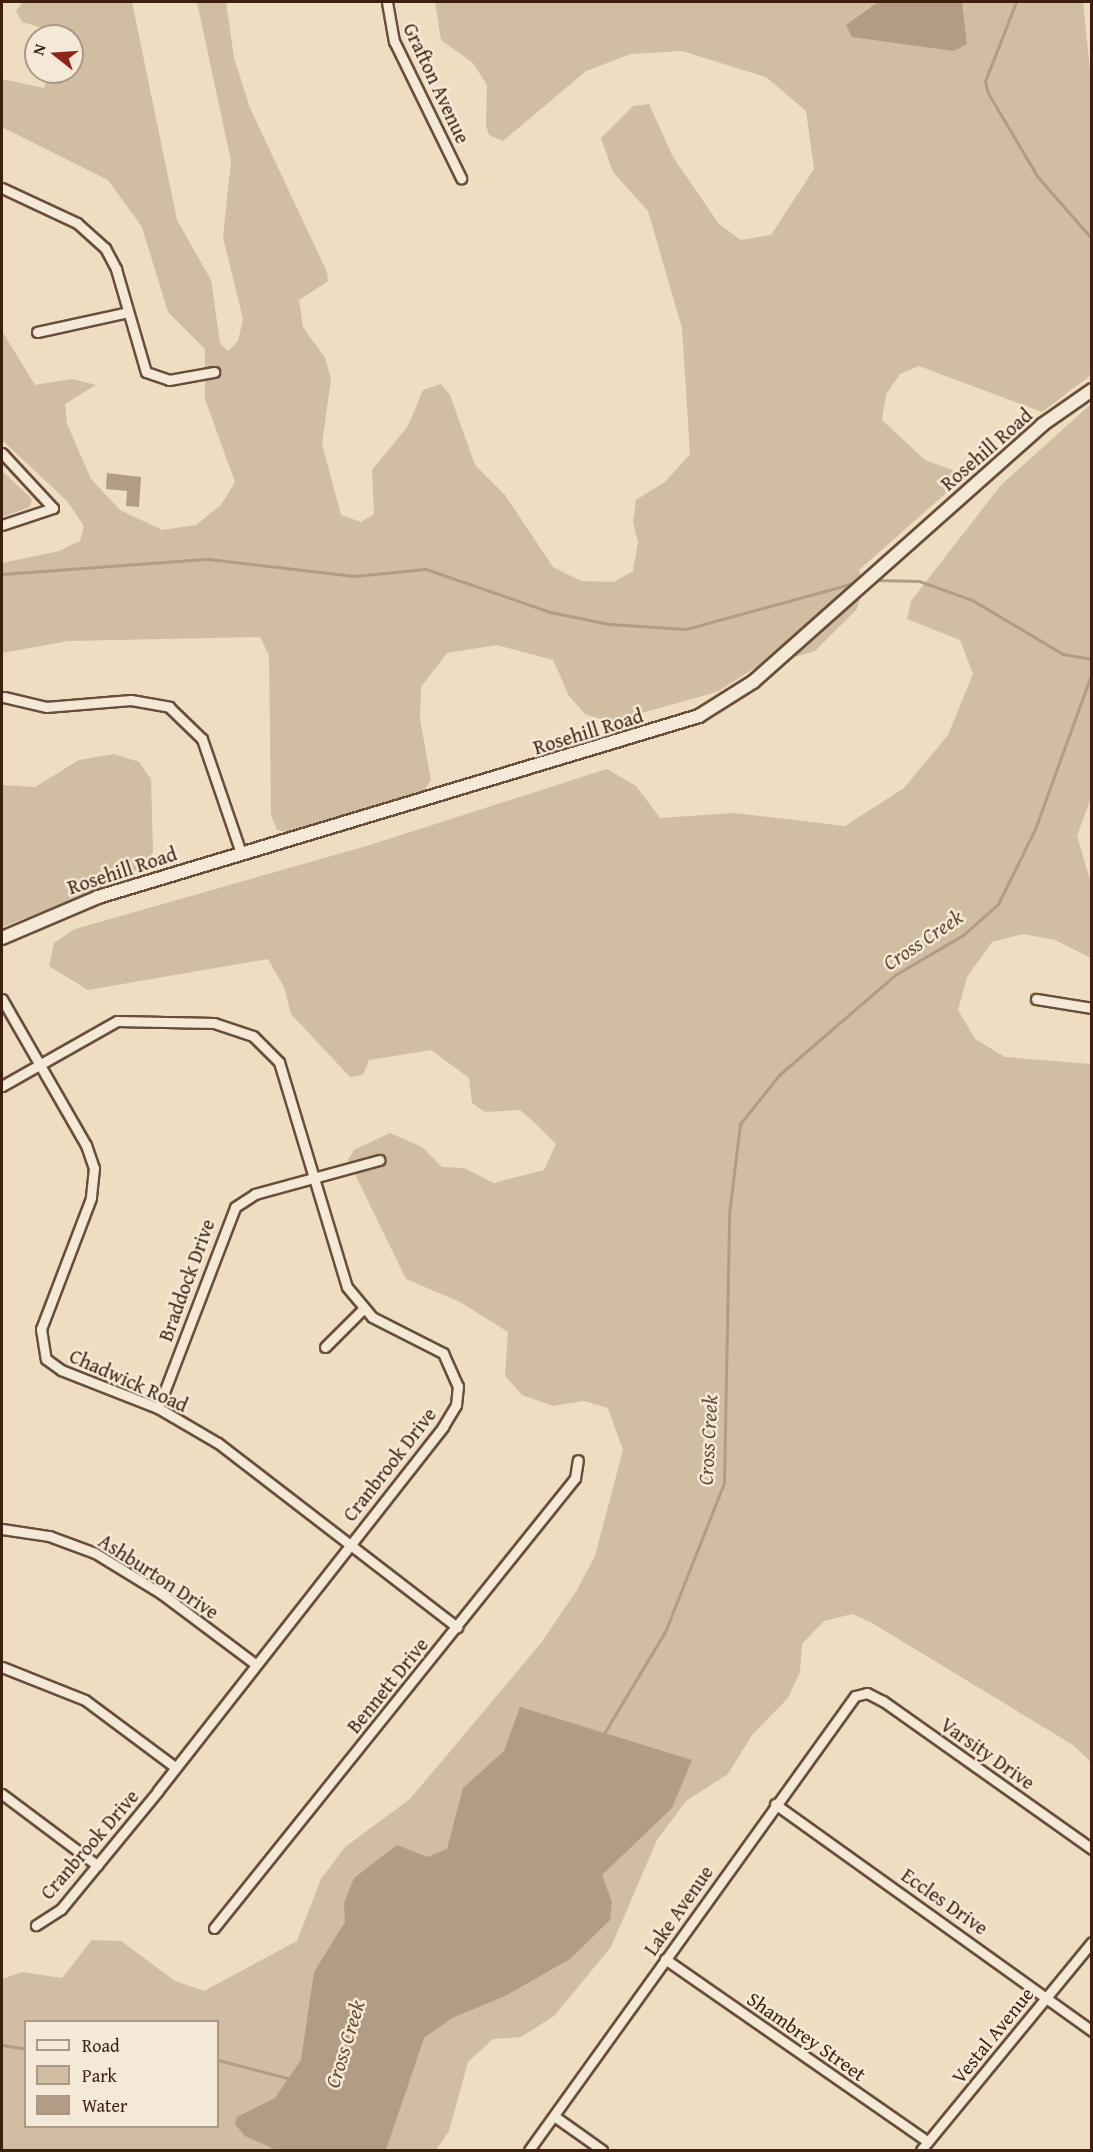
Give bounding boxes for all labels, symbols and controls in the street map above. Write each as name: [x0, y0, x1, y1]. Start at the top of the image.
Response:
street label: Grafton Avenue: [399, 19, 475, 147]
north arrow: [24, 24, 84, 84]
text: N: [26, 41, 52, 58]
street label: Rosehill Road: [935, 403, 1037, 495]
street label: Rosehill Road: [530, 703, 646, 759]
street label: Rosehill Road: [64, 841, 180, 899]
water label: Cross Creek: [878, 904, 968, 976]
street label: Braddock Drive: [153, 1216, 219, 1344]
street label: Chadwick Road: [66, 1343, 192, 1417]
water label: Cross Creek: [693, 1394, 723, 1486]
street label: Cranbrook Drive: [337, 1402, 441, 1526]
street label: Ashburton Drive: [94, 1528, 224, 1624]
street label: Bennett Drive: [341, 1632, 433, 1738]
street label: Varsity Drive: [936, 1712, 1040, 1794]
street label: Cranbrook Drive: [35, 1784, 143, 1904]
street label: Lake Avenue: [638, 1860, 718, 1960]
street label: Eccles Drive: [897, 1863, 993, 1939]
street label: Vestal Avenue: [946, 1982, 1038, 2088]
street label: Shambrey Street: [743, 1986, 871, 2086]
water label: Cross Creek: [320, 1997, 370, 2091]
legend: [24, 2020, 219, 2128]
text: Road: [82, 2032, 120, 2059]
text: Park: [82, 2062, 117, 2089]
text: Water: [82, 2092, 127, 2119]

